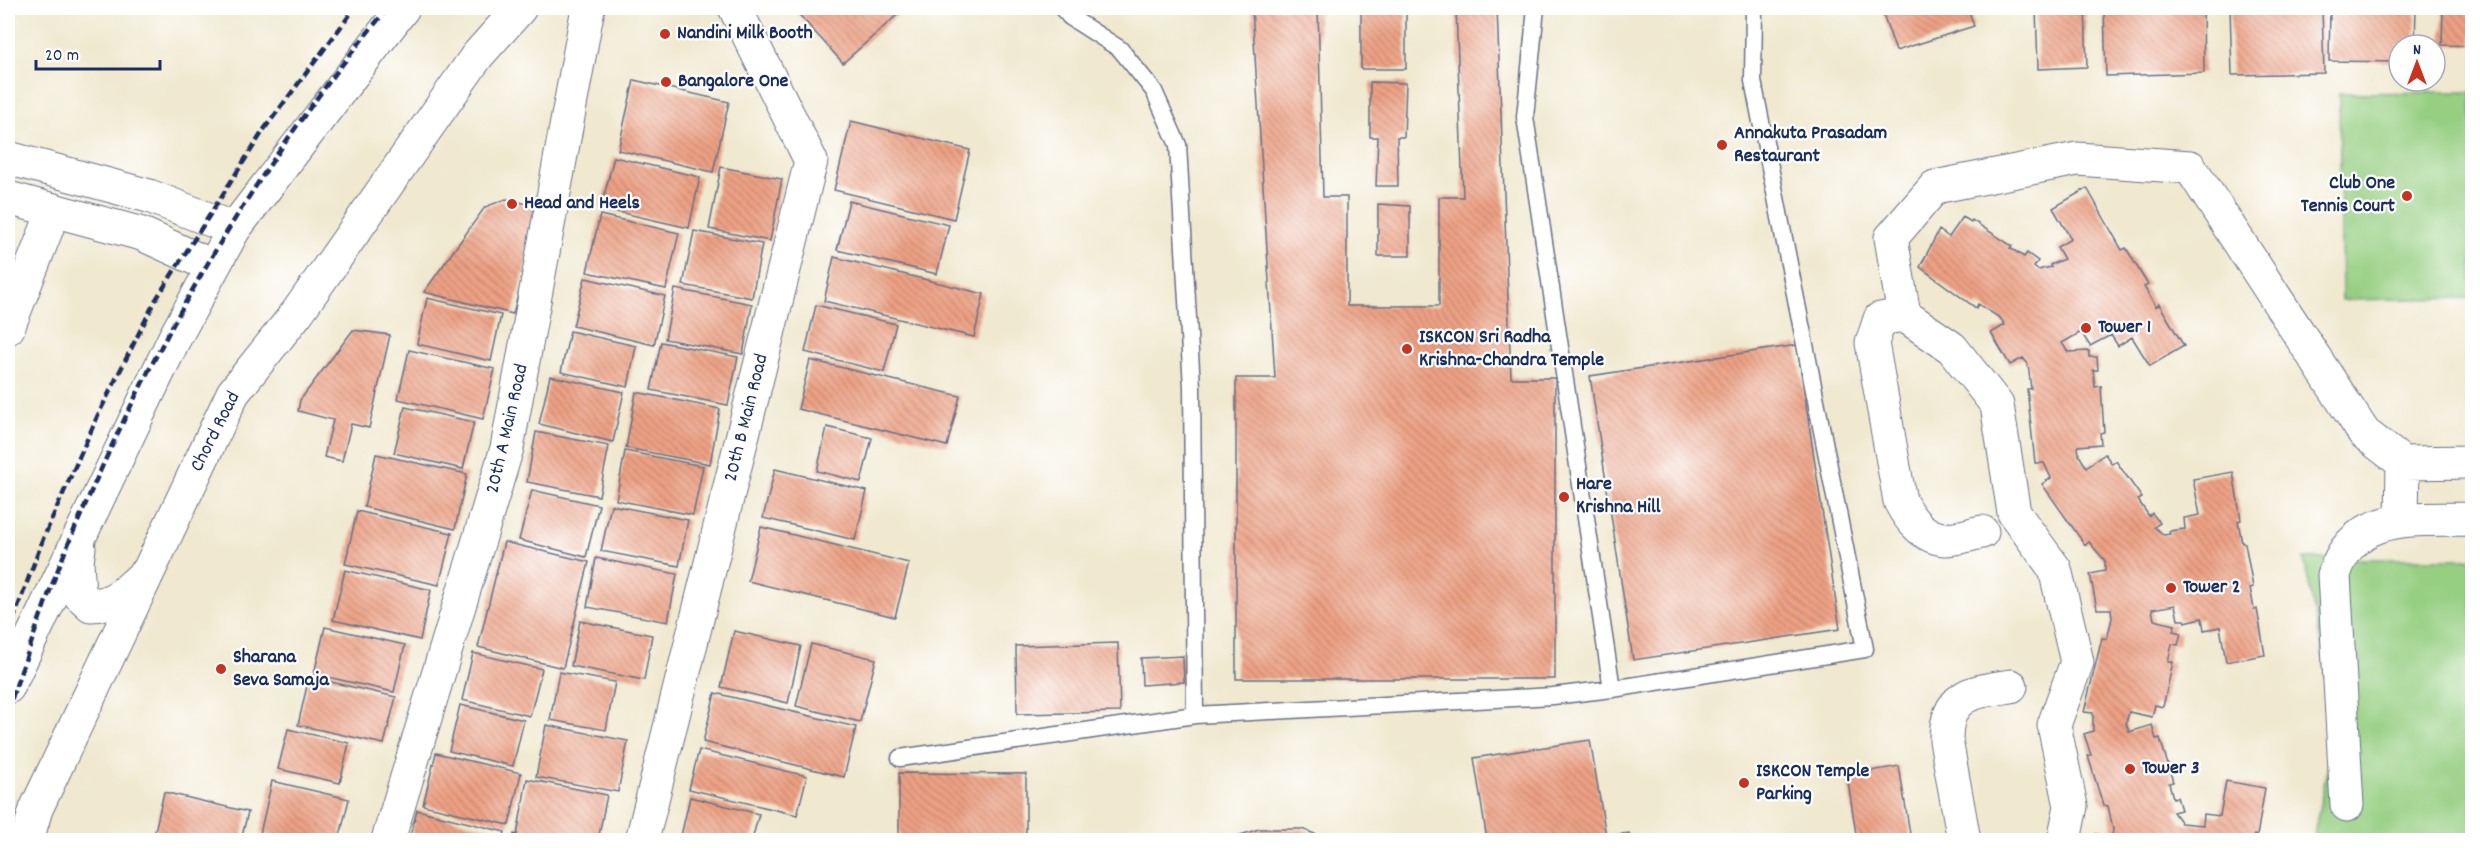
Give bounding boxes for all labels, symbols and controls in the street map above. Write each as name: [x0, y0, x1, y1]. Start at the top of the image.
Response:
place label: Nandini Milk Booth: [677, 20, 813, 48]
marker: Nandini Milk Booth: [658, 27, 672, 41]
scale bar: [36, 33, 160, 71]
north arrow: [2387, 33, 2447, 93]
text: N: [2413, 39, 2421, 62]
text: 20 m: [45, 44, 79, 69]
place label: Bangalore One: [678, 68, 788, 96]
marker: Bangalore One: [659, 75, 673, 89]
place label: Annakuta Prasadam Restaurant: [1734, 120, 1887, 171]
marker: Annakuta Prasadam Restaurant: [1715, 138, 1729, 152]
place label: Club One Tennis Court: [2301, 170, 2396, 221]
marker: Club One Tennis Court: [2400, 189, 2414, 203]
place label: Head and Heels: [524, 190, 640, 218]
marker: Head and Heels: [505, 197, 519, 211]
place label: Tower 1: [2098, 314, 2151, 342]
marker: Tower 1: [2079, 321, 2093, 335]
place label: ISKCON Sri Radha Krishna-Chandra Temple: [1419, 324, 1604, 375]
marker: ISKCON Sri Radha Krishna-Chandra Temple: [1400, 342, 1414, 356]
street label: 20th B Main Road: [718, 351, 776, 485]
street label: 20th A Main Road: [479, 361, 537, 497]
street label: Chord Road: [184, 387, 248, 477]
place label: Hare Krishna Hill: [1576, 471, 1661, 522]
marker: Hare Krishna Hill: [1557, 490, 1571, 504]
place label: Tower 2: [2183, 574, 2241, 602]
marker: Tower 2: [2164, 581, 2178, 595]
place label: Sharana Seva Samaja: [233, 644, 329, 695]
marker: Sharana Seva Samaja: [214, 662, 228, 676]
place label: Tower 3: [2142, 755, 2200, 783]
place label: ISKCON Temple Parking: [1756, 758, 1870, 809]
marker: Tower 3: [2123, 762, 2137, 776]
marker: ISKCON Temple Parking: [1737, 776, 1751, 790]

